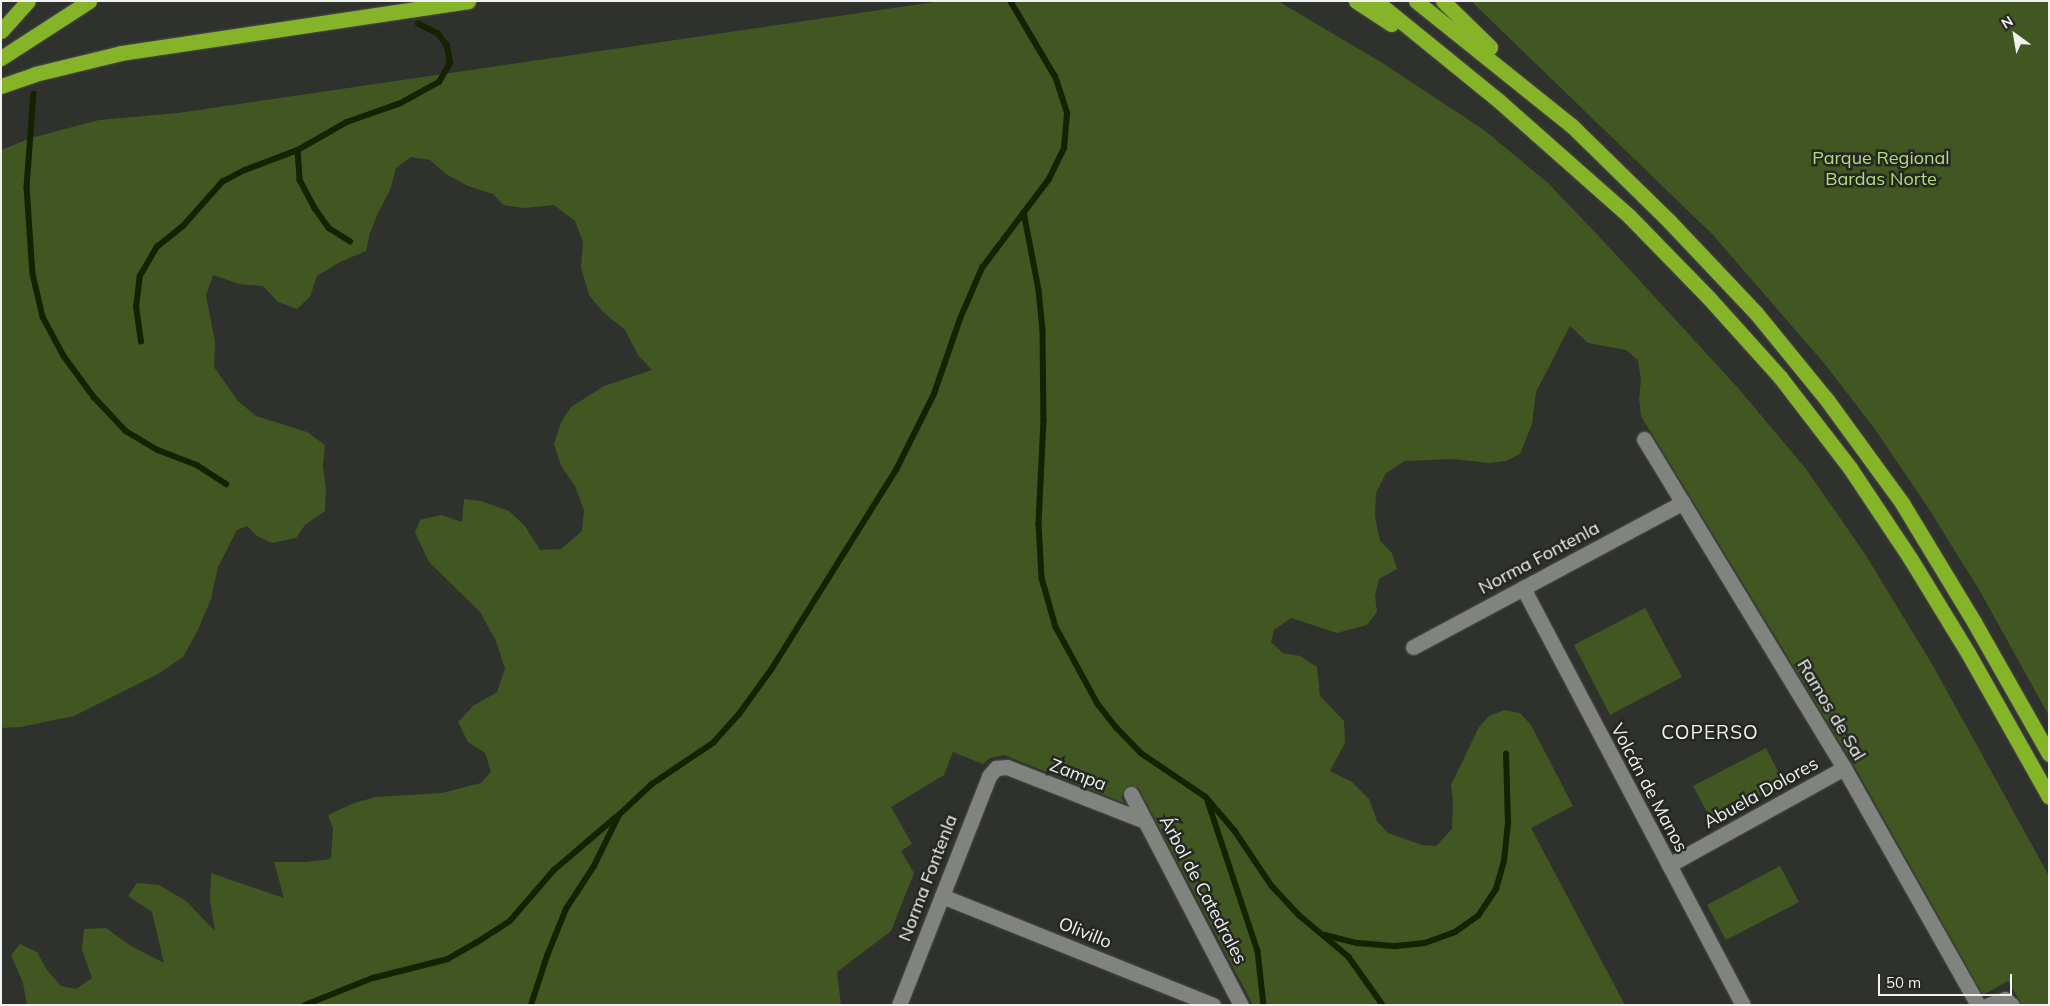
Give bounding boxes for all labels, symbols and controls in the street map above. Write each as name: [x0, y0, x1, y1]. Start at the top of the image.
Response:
north arrow: [1990, 10, 2040, 60]
text: N: [1998, 12, 2016, 33]
park label: Parque Regional Bardas Norte: [1812, 148, 1950, 190]
street label: Norma Fontenla: [1475, 517, 1603, 599]
street label: Ramos de Sal: [1792, 655, 1870, 765]
street label: Volcán de Manos: [1606, 720, 1692, 856]
district label: COPERSO: [1660, 722, 1760, 744]
street label: Abuela Dolores: [1700, 753, 1822, 833]
street label: Zampa: [1047, 754, 1109, 796]
street label: Norma Fontenla: [894, 812, 962, 944]
street label: Árbol de Catedrales: [1155, 812, 1251, 968]
street label: Olivillo: [1055, 913, 1115, 953]
scale bar: [1880, 964, 2014, 996]
text: 50 m: [1886, 973, 1921, 992]

